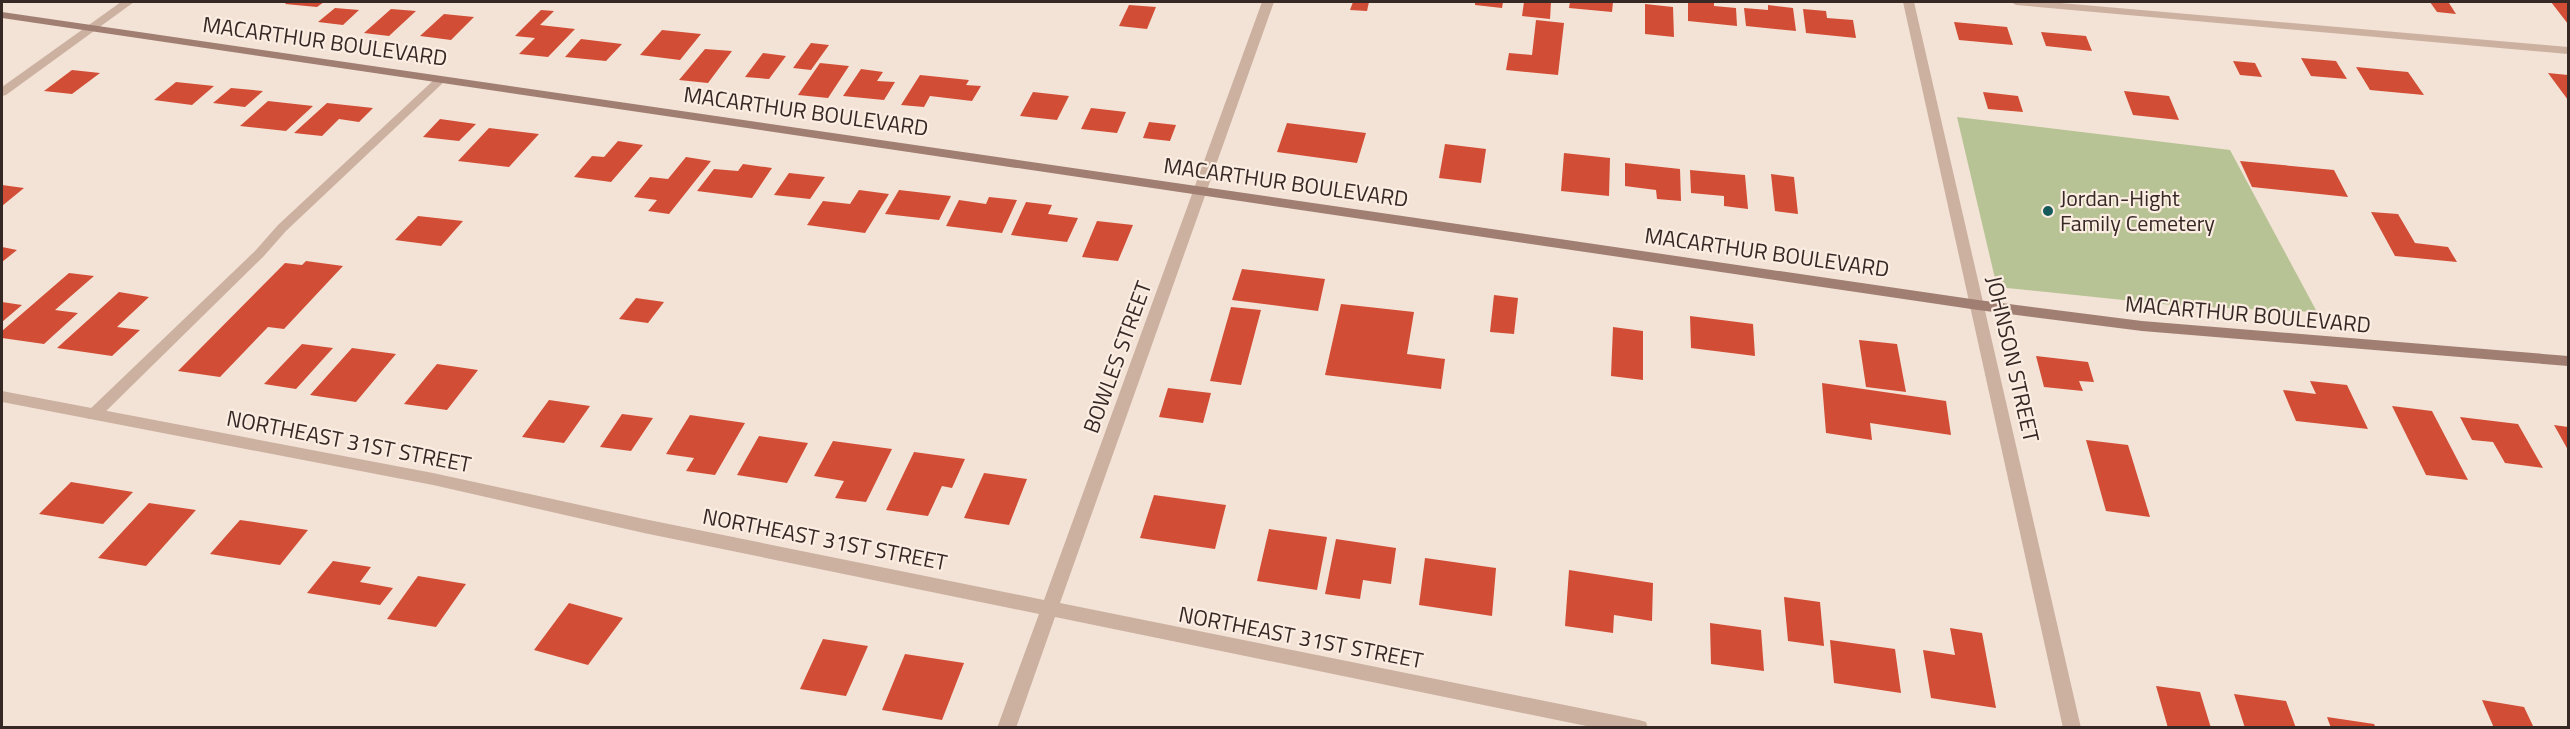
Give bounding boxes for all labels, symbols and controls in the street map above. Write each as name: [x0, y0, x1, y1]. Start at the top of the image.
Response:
street label: MACARTHUR BOULEVARD: [200, 7, 450, 75]
street label: MACARTHUR BOULEVARD: [681, 77, 931, 145]
street label: MACARTHUR BOULEVARD: [1161, 148, 1411, 216]
place label: Jordan-Hight Family Cemetery: [2060, 181, 2215, 240]
marker: Jordan-Hight Family Cemetery: [2041, 204, 2055, 218]
street label: MACARTHUR BOULEVARD: [1642, 218, 1892, 286]
street label: JOHNSON STREET: [1977, 272, 2049, 446]
street label: BOWLES STREET: [1074, 276, 1160, 438]
street label: MACARTHUR BOULEVARD: [2124, 286, 2372, 342]
street label: NORTHEAST 31ST STREET: [224, 401, 475, 481]
street label: NORTHEAST 31ST STREET: [700, 499, 951, 579]
street label: NORTHEAST 31ST STREET: [1176, 597, 1427, 677]

